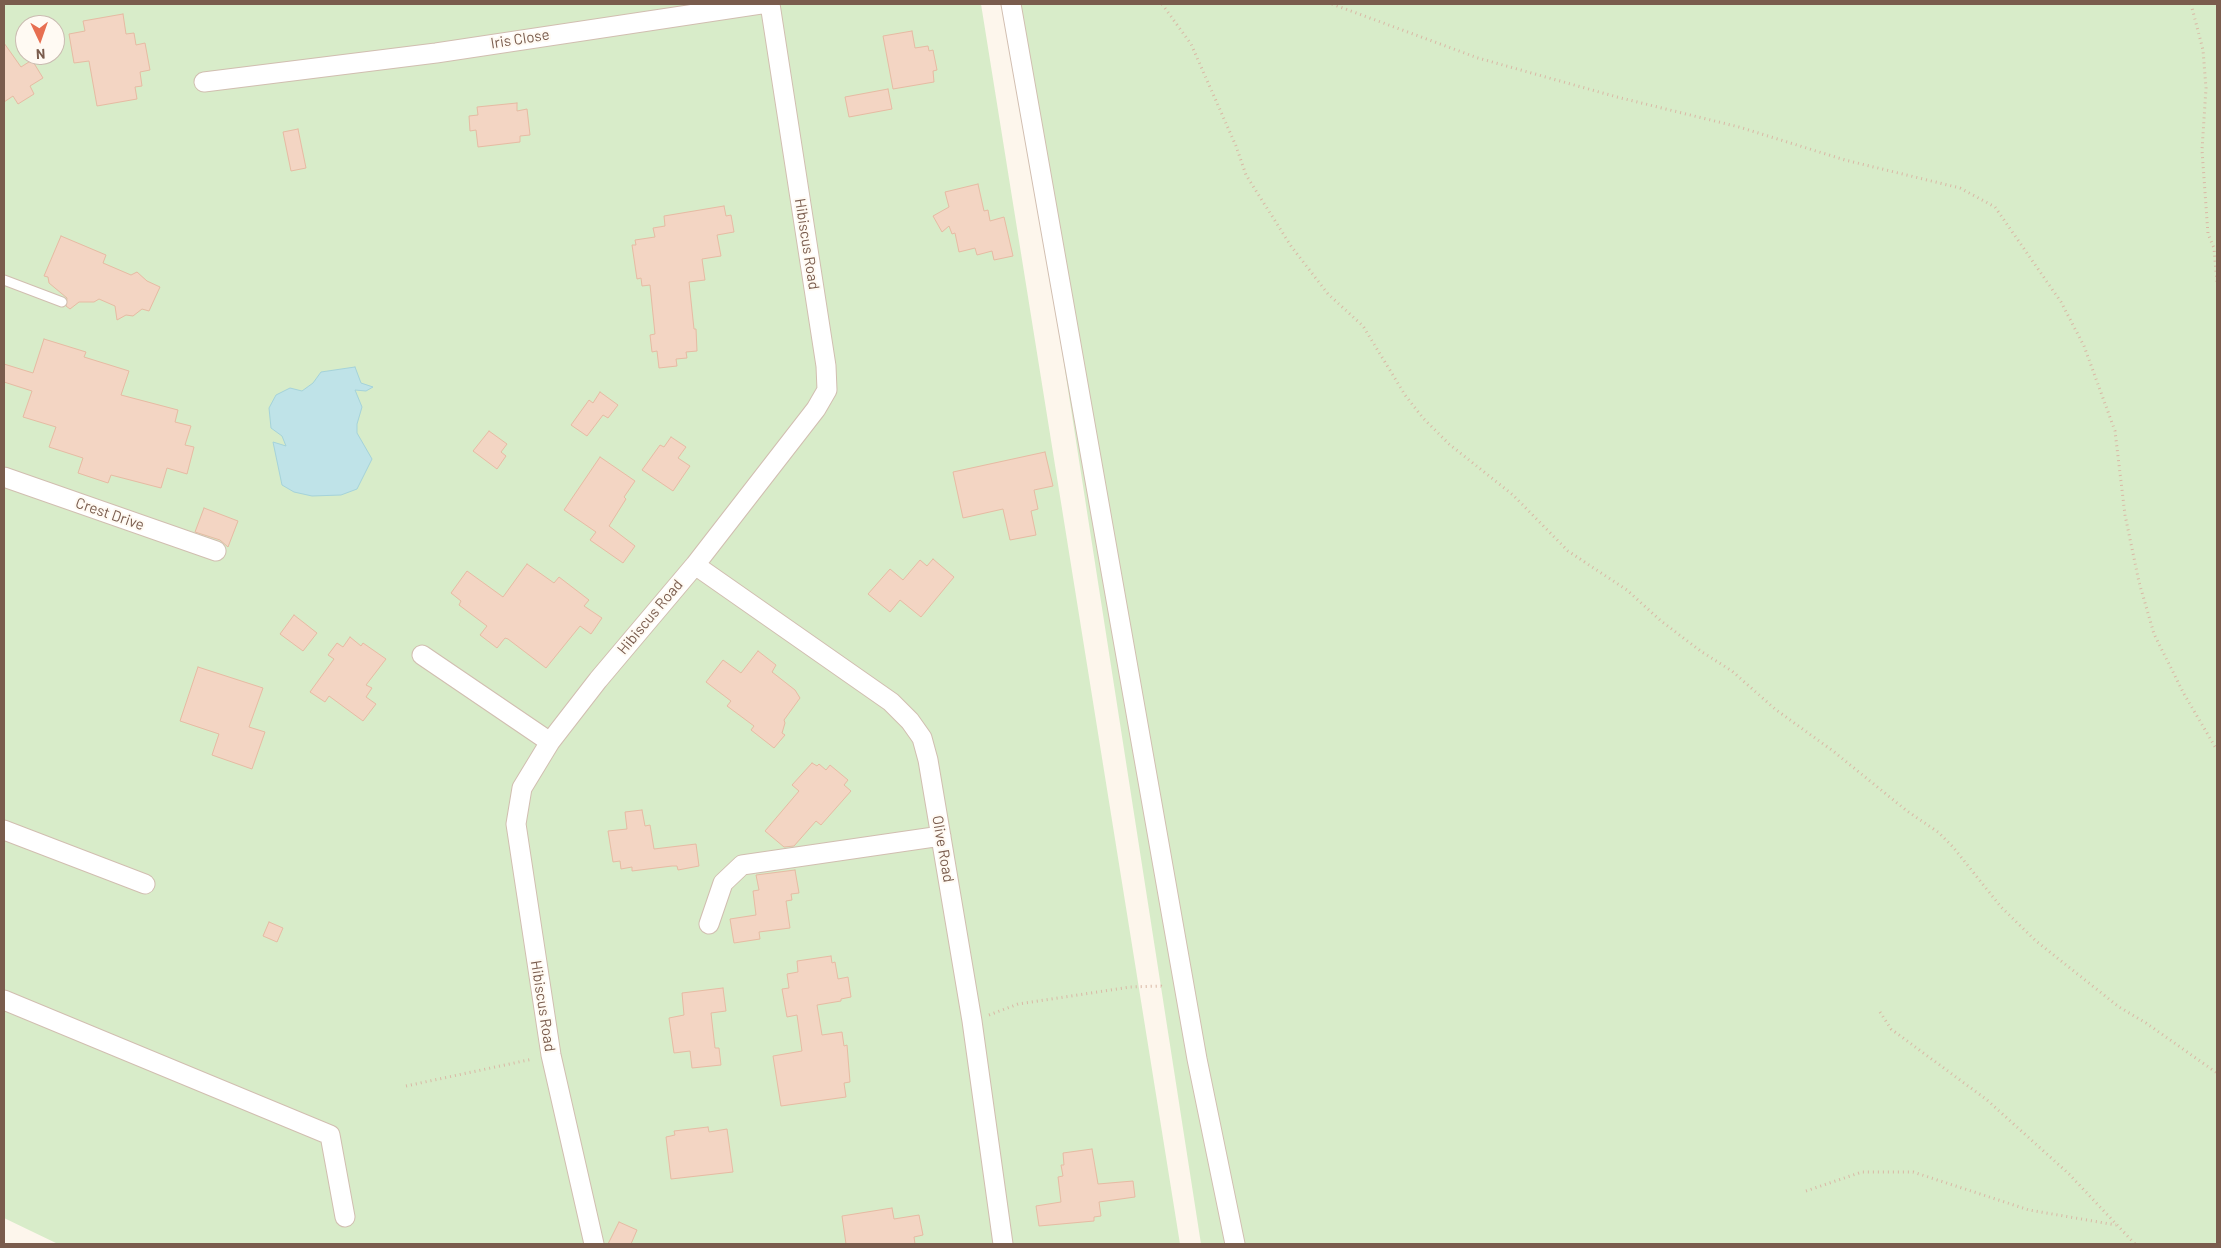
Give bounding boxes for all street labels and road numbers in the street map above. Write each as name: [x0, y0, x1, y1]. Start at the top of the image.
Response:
street label: Iris Close: [489, 25, 551, 53]
street label: Hibiscus Road: [791, 197, 823, 291]
street label: Crest Drive: [73, 494, 147, 534]
street label: Hibiscus Road: [614, 576, 686, 658]
street label: Olive Road: [928, 814, 958, 884]
street label: Hibiscus Road: [527, 959, 559, 1053]

